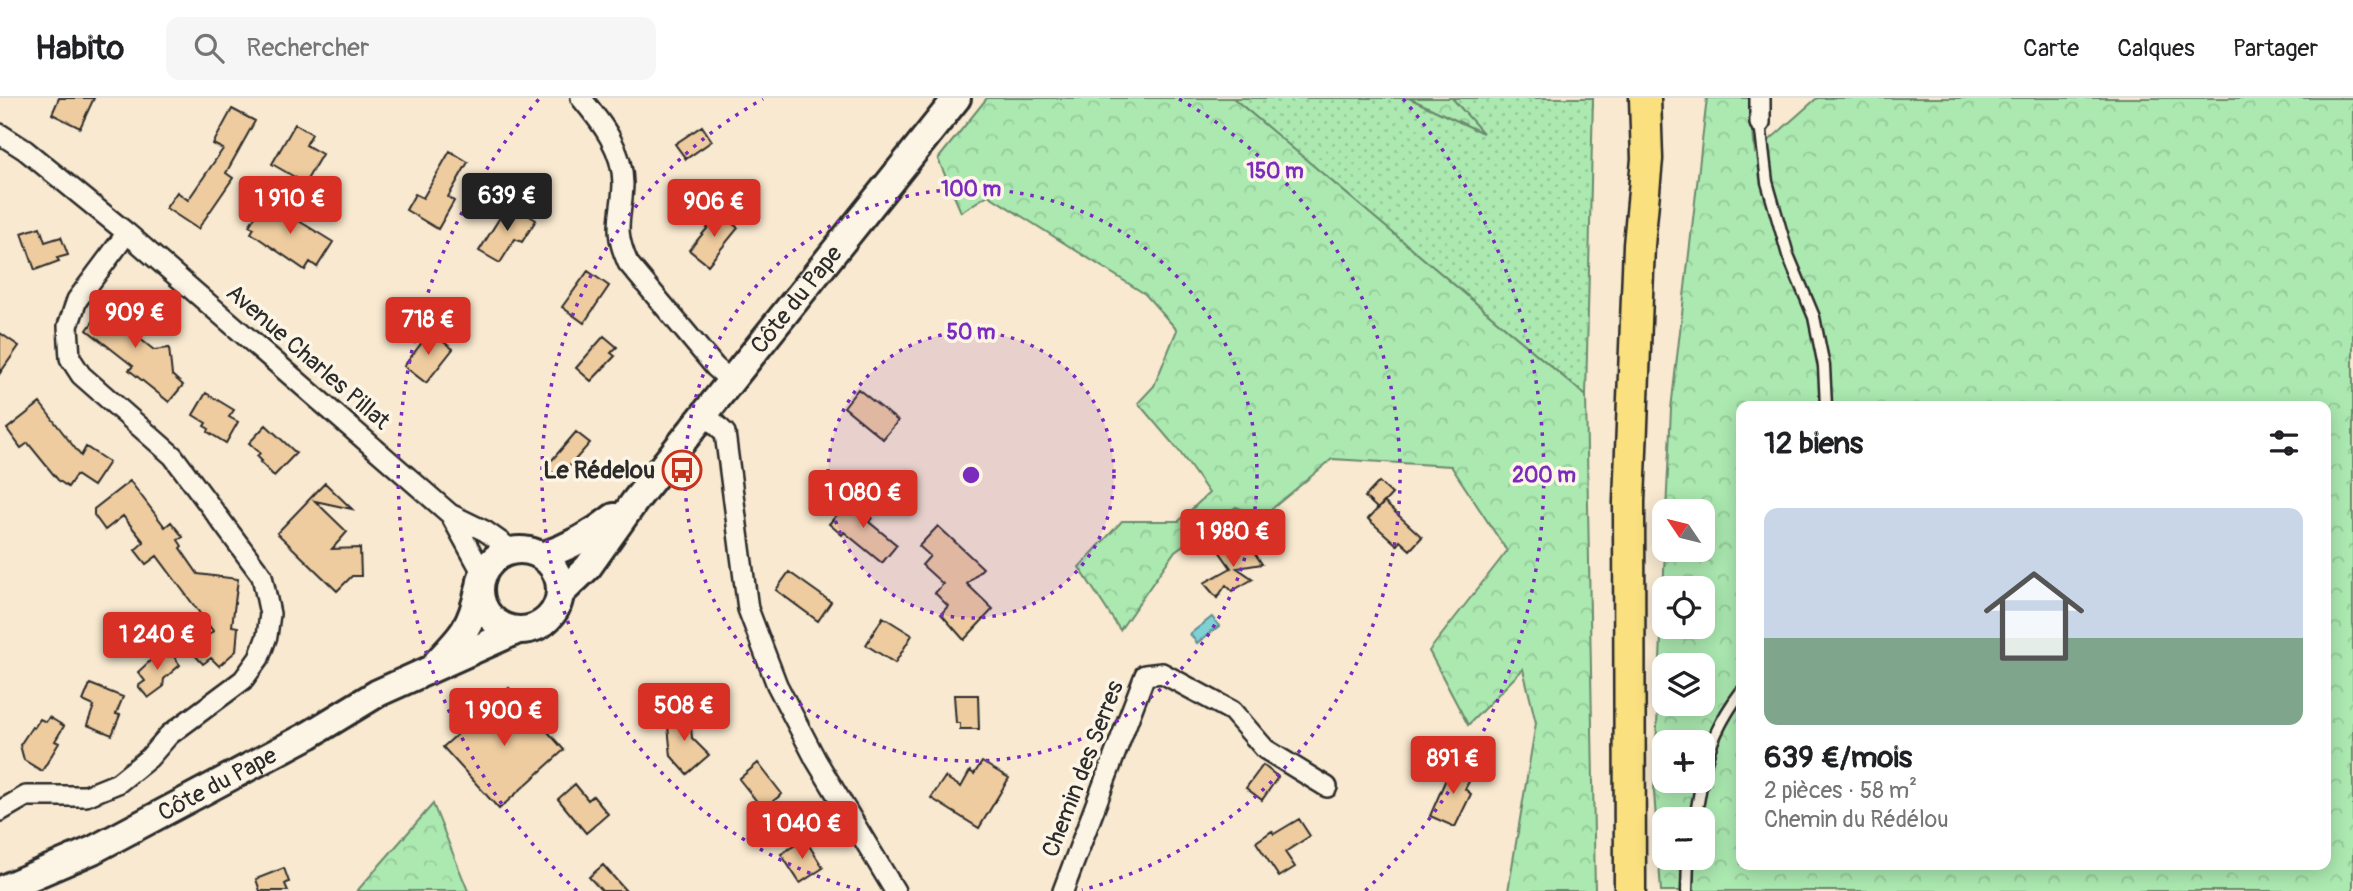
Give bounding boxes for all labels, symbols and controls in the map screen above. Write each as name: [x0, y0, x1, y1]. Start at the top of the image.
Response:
search box: [166, 17, 656, 80]
text: Habito: [35, 28, 124, 69]
icon: search: [190, 29, 228, 67]
text: Rechercher: [246, 32, 369, 64]
text: Carte: [2023, 34, 2079, 63]
text: Calques: [2117, 34, 2195, 63]
text: Partager: [2233, 34, 2318, 63]
text: 150 m: [1246, 158, 1304, 185]
pin: 639 €: [458, 174, 556, 233]
pin: 1 910 €: [225, 176, 355, 236]
text: 100 m: [941, 176, 1001, 203]
pin: 906 €: [665, 180, 763, 239]
text: 639 €: [478, 181, 536, 210]
text: 1 910 €: [255, 184, 325, 213]
text: 906 €: [683, 187, 745, 216]
street label: Côte du Pape: [744, 239, 848, 359]
street label: Avenue Charles Pillat: [220, 278, 396, 436]
pin: 909 €: [86, 290, 184, 350]
text: 909 €: [105, 298, 165, 327]
pin: 718 €: [379, 298, 477, 357]
text: 718 €: [402, 305, 454, 334]
text: 50 m: [947, 319, 996, 346]
icon: filters: [2265, 424, 2303, 462]
text: 12 biens: [1764, 425, 1863, 462]
bus stop icon: Le Rédelou: [661, 449, 703, 491]
place label: Le Rédelou: [543, 456, 655, 485]
text: 200 m: [1512, 462, 1576, 489]
centre of rings: [959, 463, 983, 487]
pin: 1 080 €: [798, 470, 928, 530]
text: 1 080 €: [824, 478, 902, 507]
north arrow: [1652, 499, 1715, 562]
map controls: [1652, 499, 1715, 870]
pin: 1 980 €: [1168, 510, 1298, 569]
text: 1 980 €: [1196, 517, 1270, 546]
icon: home: [1971, 553, 2097, 679]
button: locate: [1652, 576, 1715, 639]
pin: 1 240 €: [92, 612, 222, 672]
text: 1 240 €: [119, 620, 195, 649]
button: layers: [1652, 653, 1715, 716]
street label: Chemin des Serres: [1036, 676, 1130, 861]
pin: 508 €: [635, 684, 733, 743]
pin: 1 900 €: [439, 688, 569, 748]
text: 508 €: [654, 691, 714, 720]
text: 1 900 €: [465, 696, 543, 725]
button: +: [1652, 730, 1715, 793]
pin: 891 €: [1404, 736, 1502, 796]
text: 639 €/mois: [1764, 739, 1912, 776]
street label: Côte du Pape: [153, 740, 282, 827]
text: 891 €: [1427, 744, 1479, 773]
text: 2 pièces · 58 m²: [1764, 776, 1917, 805]
pin: 1 040 €: [737, 802, 867, 861]
text: Chemin du Rédélou: [1764, 805, 1949, 834]
button: −: [1652, 807, 1715, 870]
text: 1 040 €: [763, 809, 841, 838]

